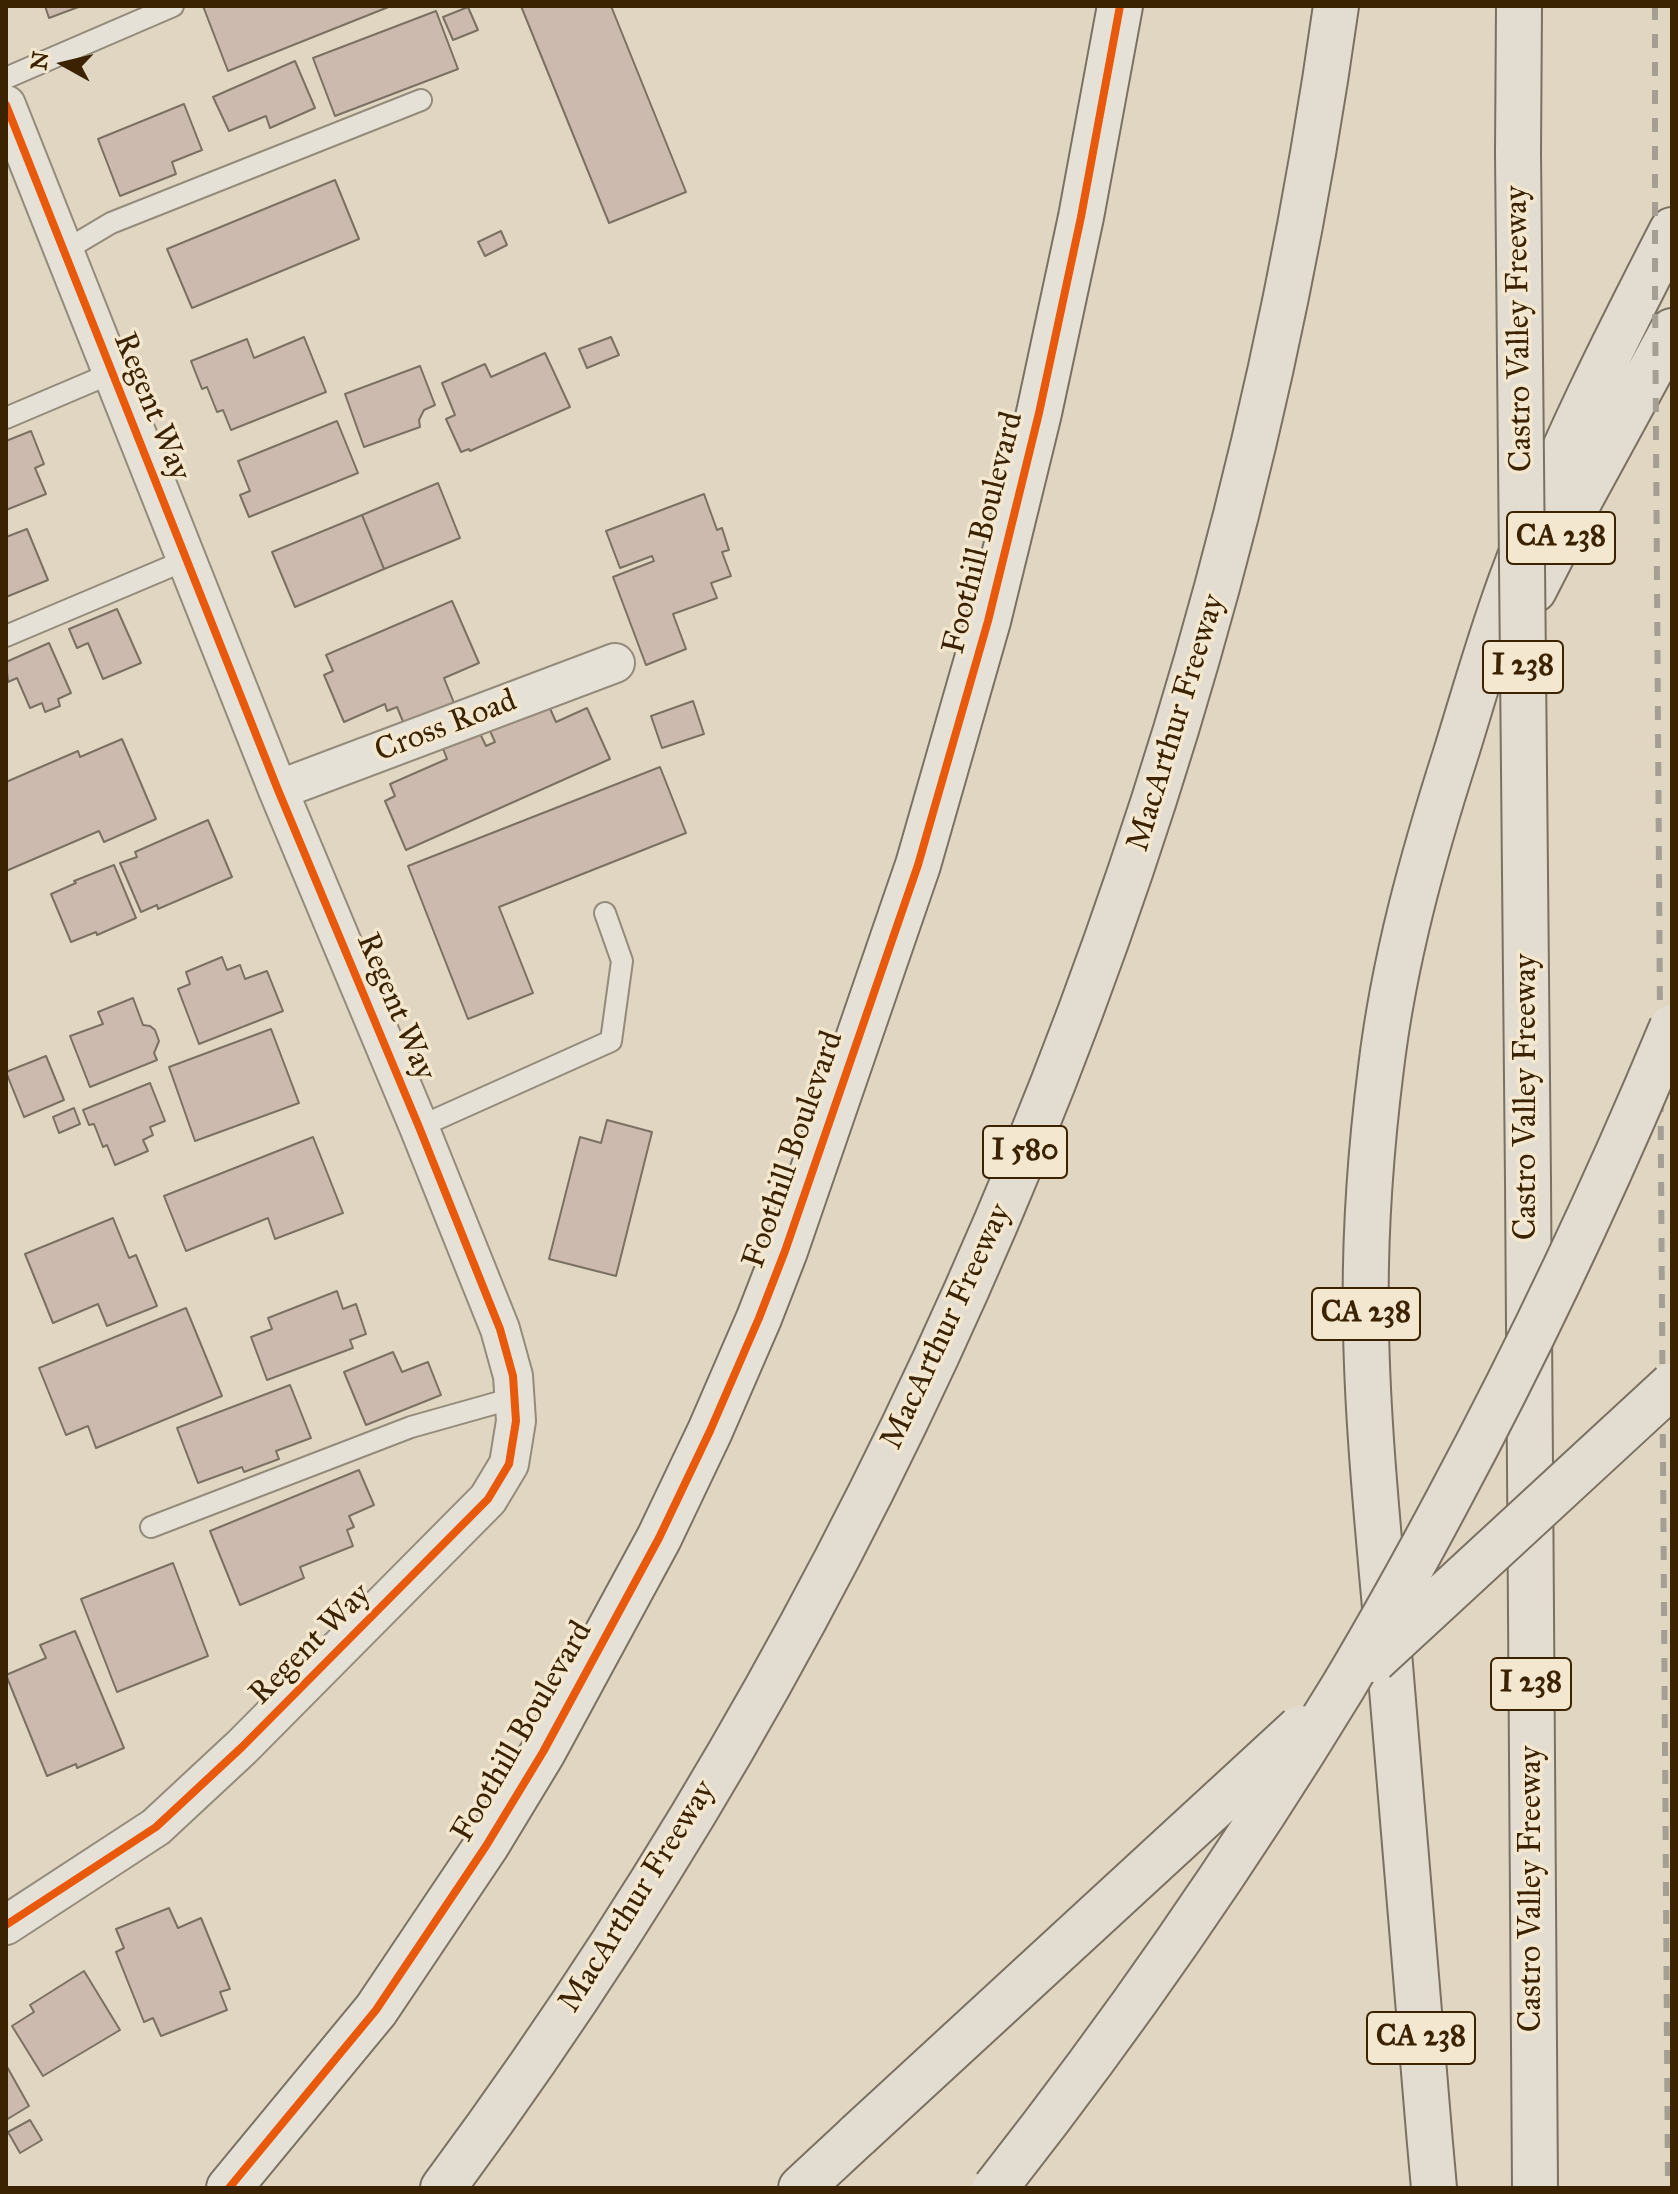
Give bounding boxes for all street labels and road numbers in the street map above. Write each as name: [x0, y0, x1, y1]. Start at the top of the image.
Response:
street label: Castro Valley Freeway: [1498, 185, 1542, 473]
street label: Regent Way: [104, 327, 198, 487]
street label: Foothill Boulevard: [935, 408, 1033, 658]
road number: CA 238: [1507, 512, 1615, 564]
street label: MacArthur Freeway: [1120, 590, 1234, 856]
road number: I 238: [1483, 641, 1563, 693]
street label: Cross Road: [370, 682, 522, 772]
street label: Regent Way: [347, 928, 443, 1086]
street label: Castro Valley Freeway: [1508, 954, 1546, 1240]
street label: Foothill Boulevard: [735, 1026, 853, 1274]
road number: I 580: [983, 1126, 1067, 1178]
street label: MacArthur Freeway: [873, 1198, 1021, 1456]
road number: CA 238: [1312, 1288, 1420, 1340]
street label: Regent Way: [242, 1576, 380, 1714]
street label: Foothill Boulevard: [444, 1615, 602, 1849]
road number: I 238: [1491, 1658, 1571, 1710]
street label: Castro Valley Freeway: [1513, 1746, 1551, 2032]
street label: MacArthur Freeway: [551, 1774, 725, 2020]
road number: CA 238: [1367, 2012, 1475, 2064]

